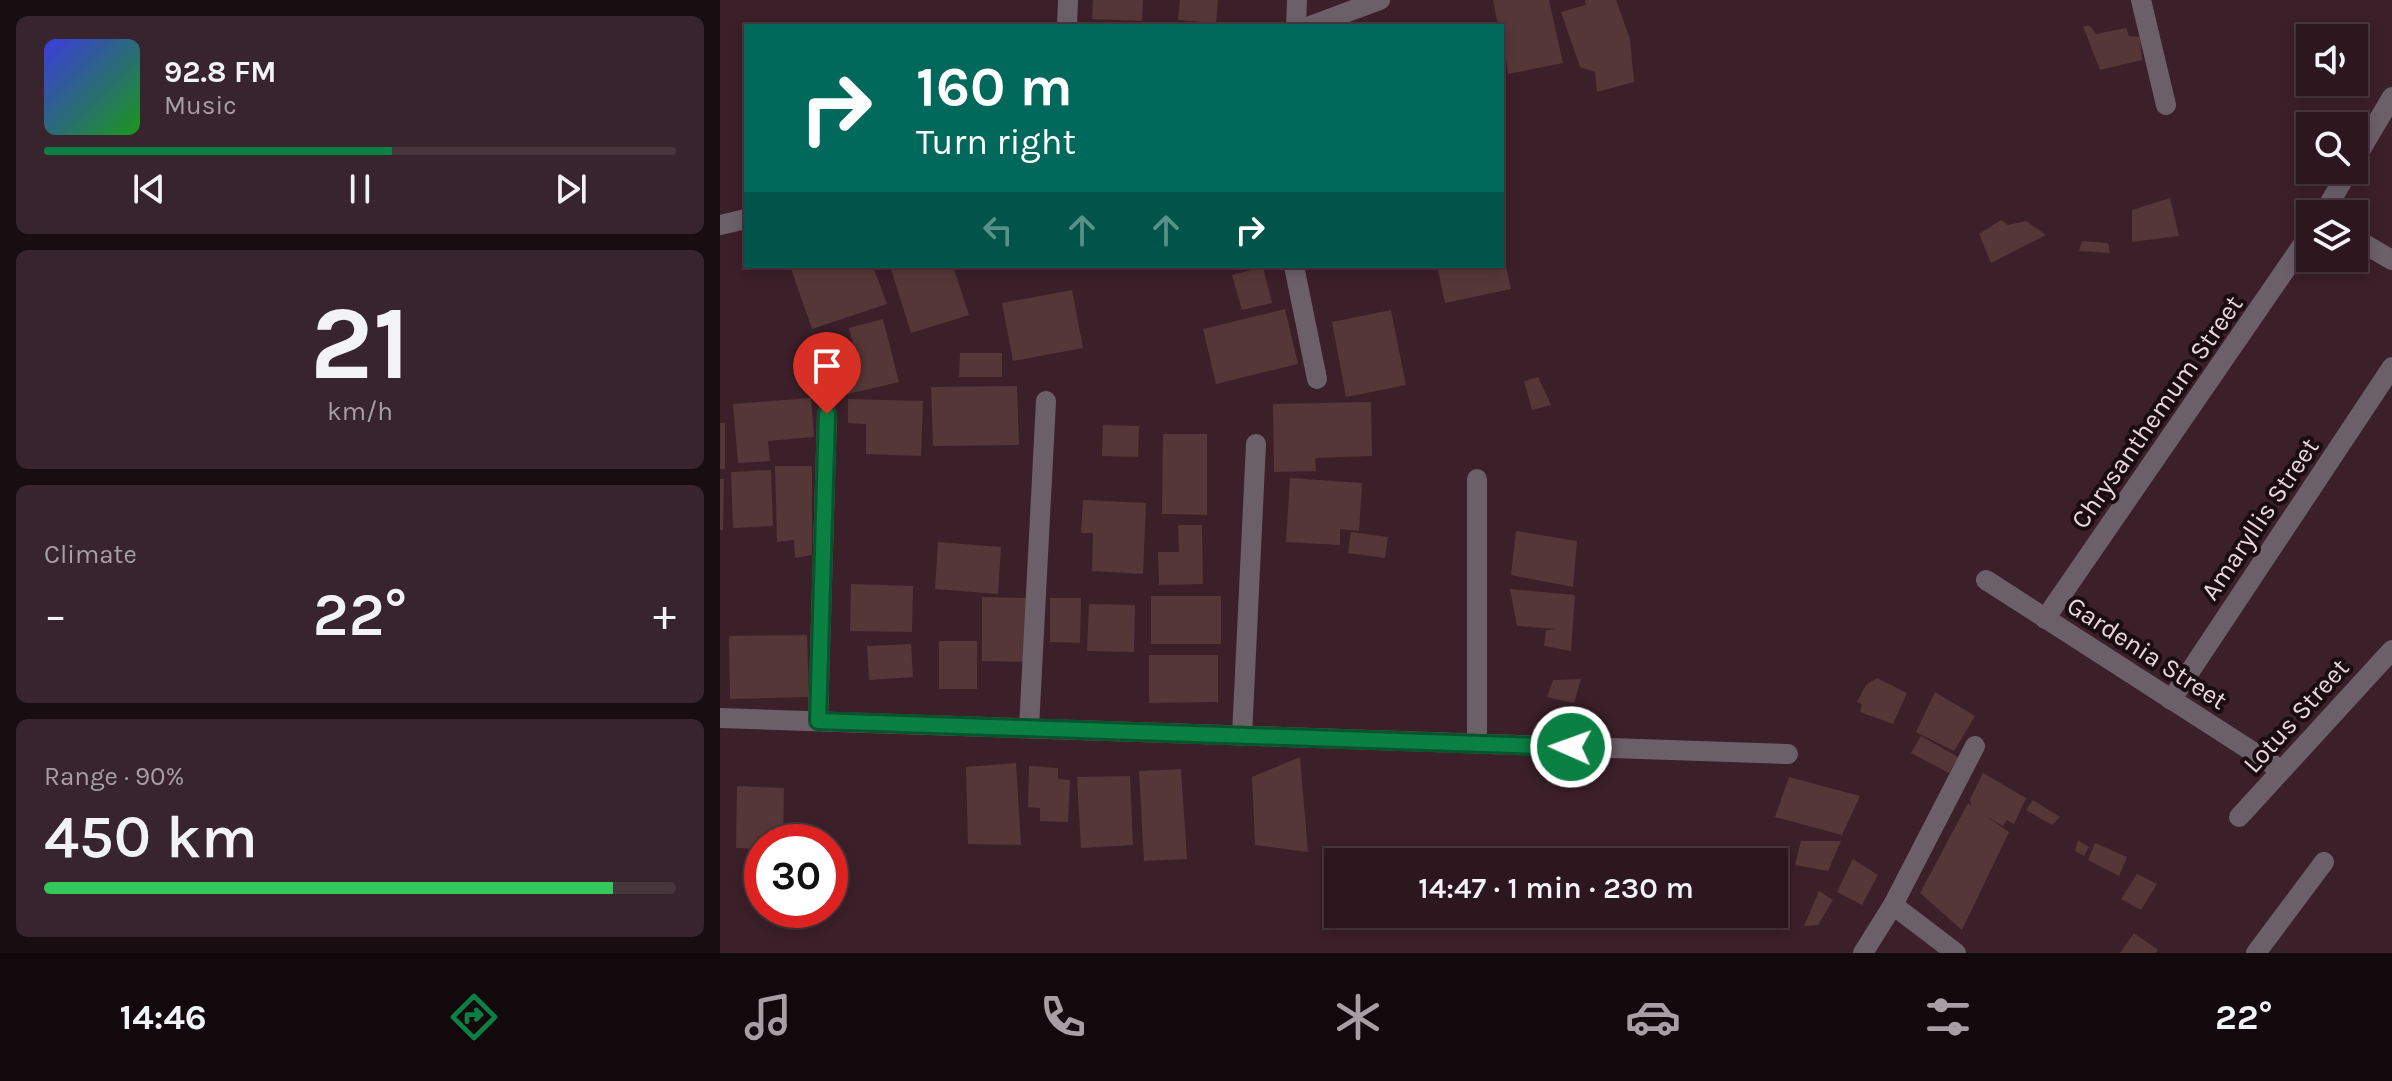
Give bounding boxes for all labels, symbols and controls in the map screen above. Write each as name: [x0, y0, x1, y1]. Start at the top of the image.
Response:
map controls: [2296, 24, 2368, 272]
button: sound: [2296, 24, 2368, 96]
text: 92.8 FM: [164, 54, 277, 90]
text: 160 m: [916, 54, 1073, 119]
icon: right: [784, 56, 888, 160]
text: Music: [164, 90, 237, 121]
button: search: [2296, 112, 2368, 184]
text: Turn right: [916, 121, 1076, 163]
icon: previous: [127, 167, 171, 211]
icon: pause: [338, 167, 382, 211]
icon: next: [549, 167, 593, 211]
button: layers: [2296, 200, 2368, 272]
icon: left: [976, 208, 1020, 252]
icon: ahead: [1060, 208, 1104, 252]
icon: ahead: [1144, 208, 1188, 252]
icon: right: [1228, 208, 1272, 252]
text: 21: [310, 283, 410, 404]
street label: Chrysanthemum Street: [2065, 289, 2249, 535]
pin: [793, 332, 861, 414]
icon: arrive: [805, 344, 849, 388]
text: km/h: [327, 396, 393, 427]
street label: Amaryllis Street: [2194, 432, 2326, 606]
text: Climate: [44, 539, 137, 570]
text: 22°: [313, 580, 407, 650]
text: −: [44, 590, 67, 641]
text: +: [653, 590, 676, 641]
street label: Gardenia Street: [2061, 590, 2233, 716]
street label: Lotus Street: [2237, 652, 2356, 780]
position arrow: [1529, 705, 1613, 789]
text: Range · 90%: [44, 761, 184, 792]
text: 450 km: [44, 802, 258, 872]
speed limit sign: 30: [744, 824, 848, 928]
text: 14:47 · 1 min · 230 m: [1418, 870, 1694, 906]
icon: directions: [446, 989, 502, 1045]
icon: music: [740, 989, 796, 1045]
icon: phone: [1035, 989, 1091, 1045]
icon: climate: [1330, 989, 1386, 1045]
icon: car: [1625, 989, 1681, 1045]
icon: filters: [1920, 989, 1976, 1045]
text: 14:46: [119, 996, 207, 1038]
text: 22°: [2215, 996, 2272, 1038]

